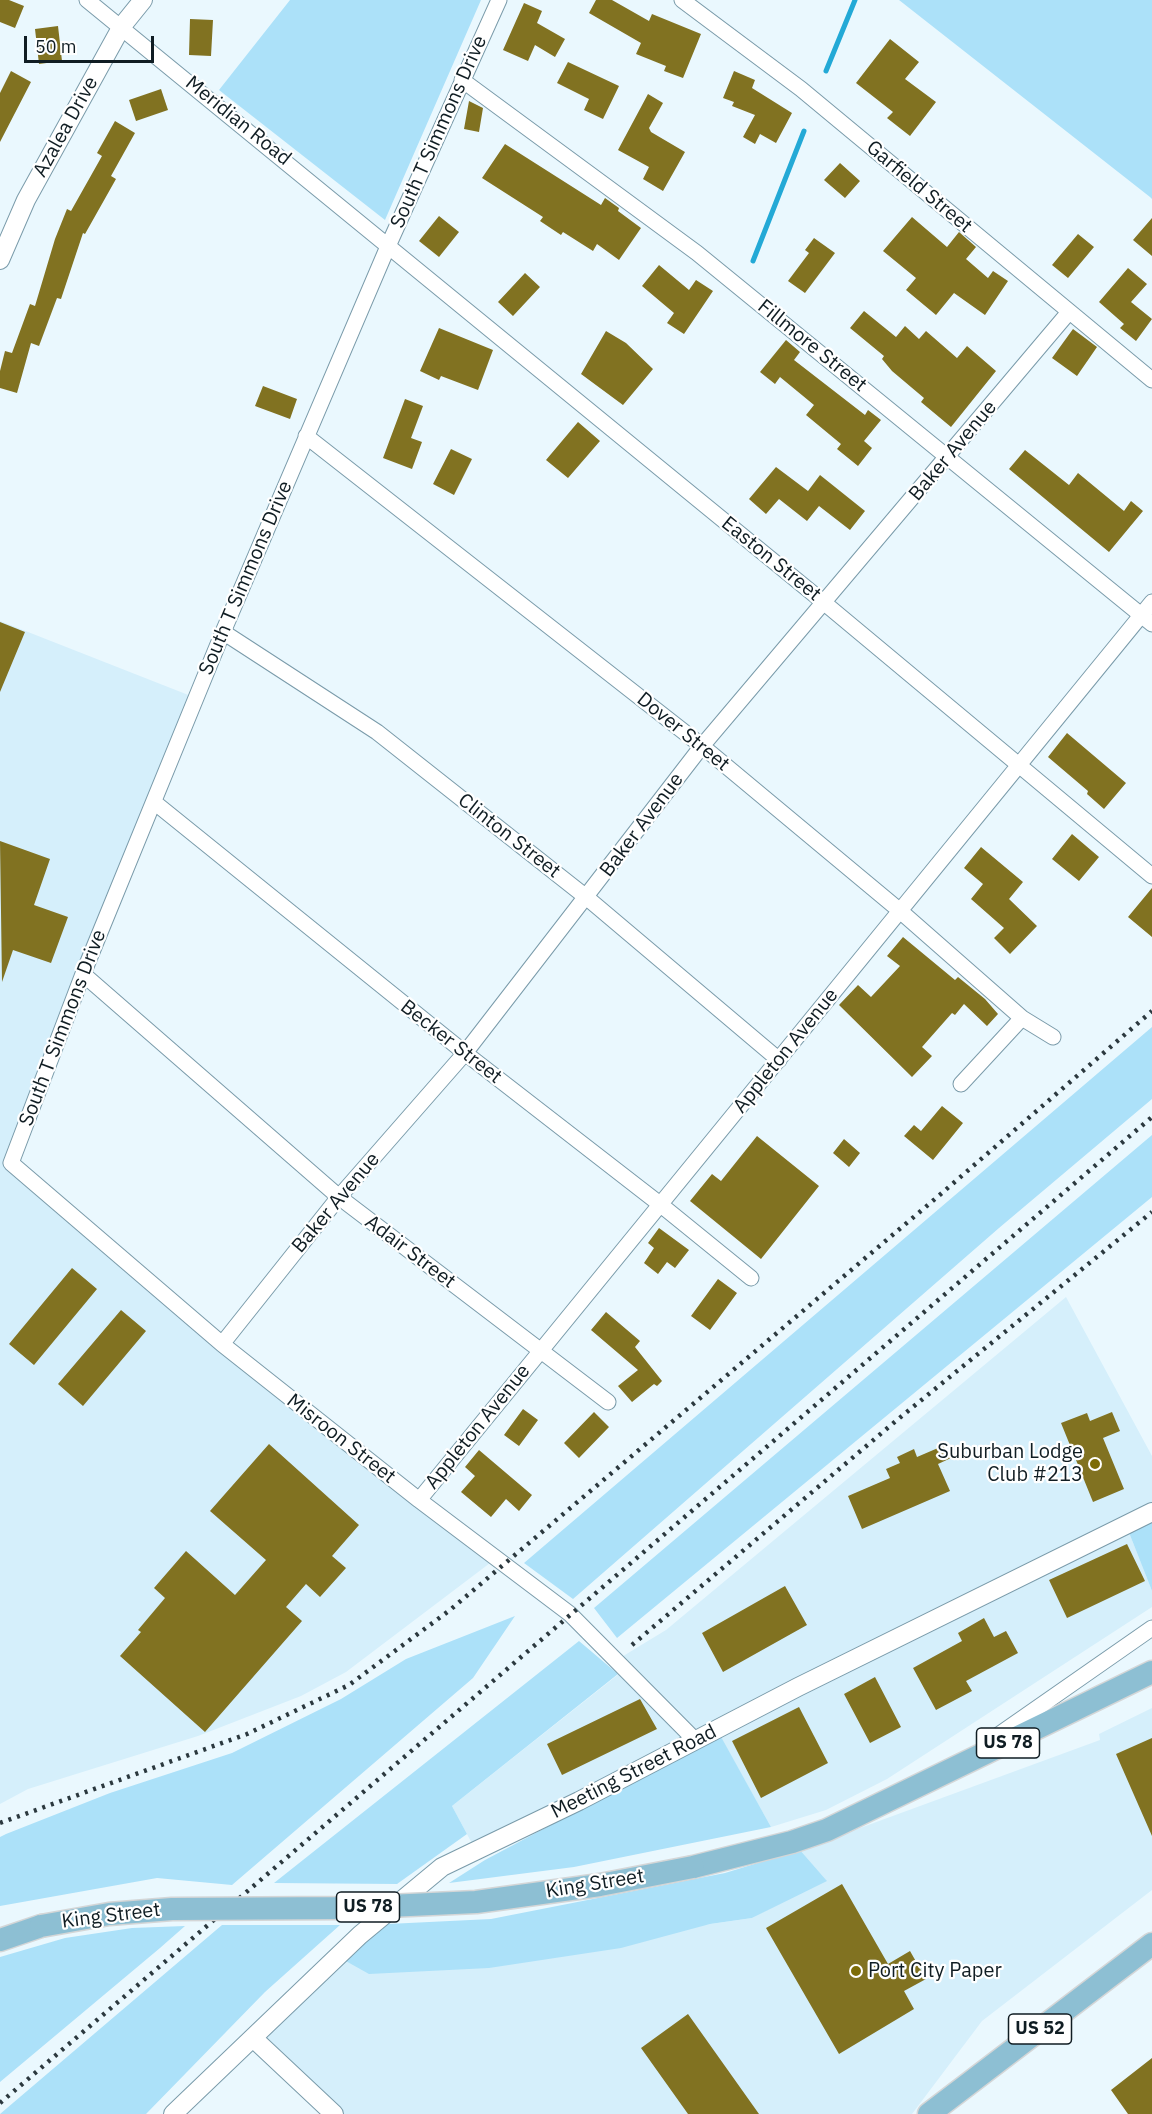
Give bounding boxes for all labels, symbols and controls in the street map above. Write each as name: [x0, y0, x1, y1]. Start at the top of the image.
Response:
scale bar: [27, 24, 158, 62]
street label: South T Simmons Drive: [386, 32, 492, 232]
text: 50 m: [35, 35, 77, 58]
street label: Meridian Road: [180, 71, 296, 171]
street label: Azalea Drive: [29, 73, 103, 181]
street label: Garfield Street: [861, 136, 977, 238]
street label: Fillmore Street: [753, 295, 871, 397]
street label: Baker Avenue: [904, 396, 1002, 506]
street label: South T Simmons Drive: [194, 477, 298, 679]
street label: Easton Street: [716, 512, 826, 606]
street label: Dover Street: [632, 687, 734, 777]
street label: Baker Avenue: [595, 768, 689, 882]
street label: Clinton Street: [453, 789, 565, 883]
street label: South T Simmons Drive: [14, 926, 112, 1130]
street label: Appleton Avenue: [728, 984, 844, 1118]
street label: Becker Street: [395, 995, 507, 1089]
street label: Baker Avenue: [287, 1148, 385, 1258]
street label: Adair Street: [360, 1210, 460, 1294]
street label: Appleton Avenue: [420, 1360, 536, 1494]
street label: Misroon Street: [282, 1389, 400, 1489]
place label: Suburban Lodge Club #213: [937, 1440, 1083, 1487]
marker: Suburban Lodge Club #213: [1088, 1457, 1102, 1471]
street label: Meeting Street Road: [547, 1720, 721, 1824]
road number: US 78: [976, 1728, 1040, 1758]
street label: King Street: [544, 1864, 646, 1904]
road number: US 78: [336, 1892, 400, 1922]
street label: King Street: [60, 1898, 162, 1934]
place label: Port City Paper: [868, 1959, 1002, 1983]
marker: Port City Paper: [849, 1964, 863, 1978]
road number: US 52: [1008, 2014, 1072, 2044]

